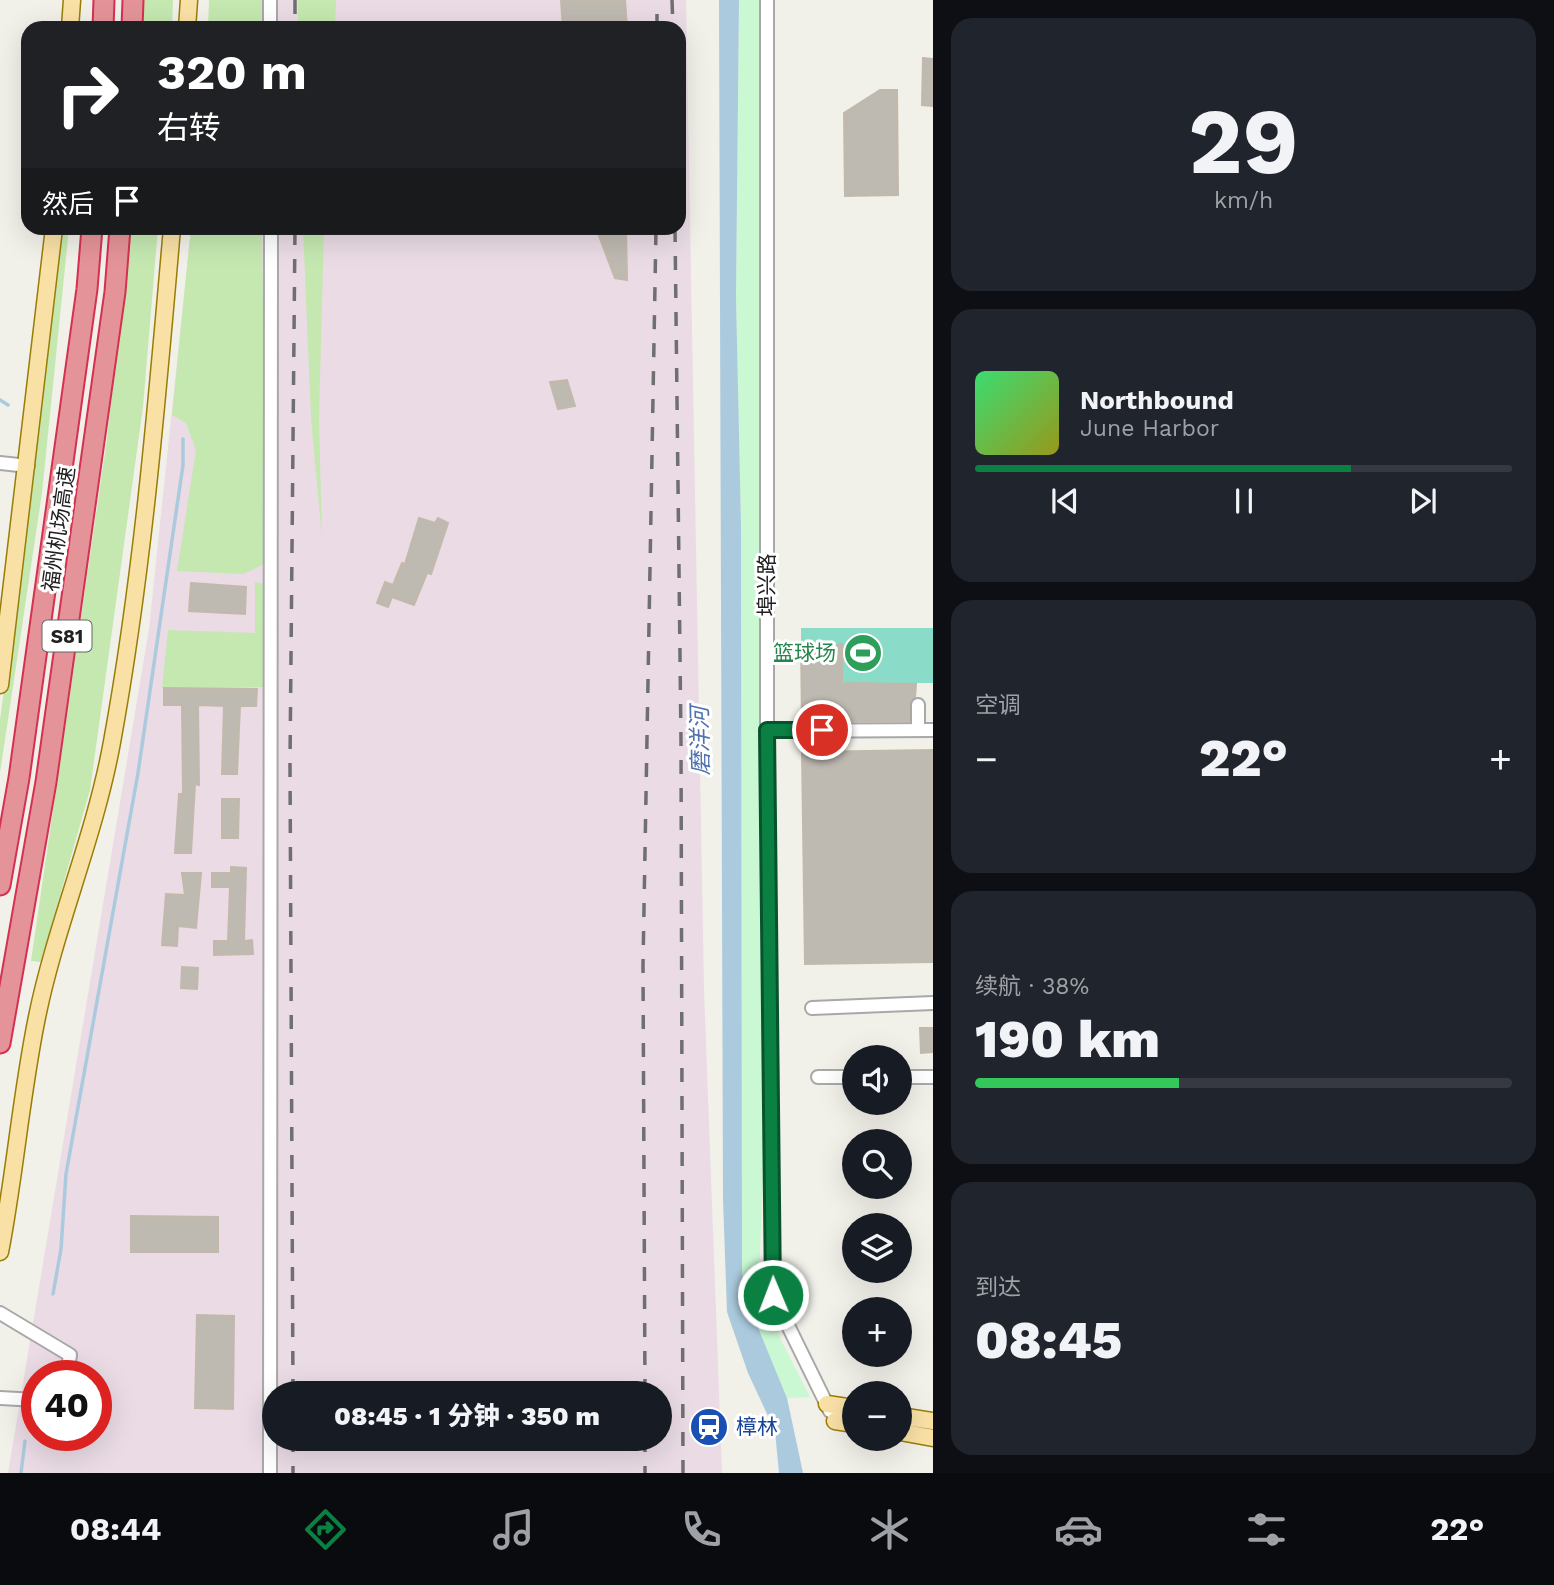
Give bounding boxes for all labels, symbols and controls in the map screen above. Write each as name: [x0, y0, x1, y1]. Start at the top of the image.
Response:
text: 320 m: [157, 43, 307, 101]
icon: right: [42, 49, 133, 140]
text: 29: [1188, 88, 1299, 195]
text: 右转: [157, 109, 221, 147]
icon: arrive: [108, 182, 146, 220]
text: km/h: [1214, 187, 1273, 214]
text: 然后: [42, 189, 94, 219]
text: Northbound: [1080, 385, 1234, 415]
text: June Harbor: [1080, 415, 1219, 442]
street label: 福州机场高速: [37, 465, 80, 593]
icon: previous: [1046, 482, 1084, 520]
icon: pause: [1225, 482, 1263, 520]
icon: next: [1404, 482, 1442, 520]
street label: 埠兴路: [754, 554, 779, 617]
road number: S81: [42, 621, 92, 652]
sports icon: 篮球场: [842, 632, 884, 674]
place label: 篮球场: [773, 640, 836, 665]
text: 空调: [975, 692, 1021, 719]
pin: [792, 700, 852, 760]
water label: 磨洋河: [686, 702, 715, 776]
icon: arrive: [803, 711, 841, 749]
text: 22°: [1199, 728, 1288, 789]
text: −: [975, 737, 998, 781]
text: +: [1489, 737, 1512, 781]
text: 续航 · 38%: [975, 973, 1089, 1000]
text: 190 km: [975, 1009, 1160, 1070]
map controls: [842, 1045, 912, 1451]
button: sound: [842, 1045, 912, 1115]
button: search: [842, 1129, 912, 1199]
button: layers: [842, 1213, 912, 1283]
position arrow: [736, 1258, 810, 1332]
text: 到达: [975, 1274, 1021, 1301]
button: +: [842, 1297, 912, 1367]
text: 08:45: [975, 1310, 1122, 1371]
speed limit sign: 40: [21, 1360, 112, 1451]
button: −: [842, 1381, 912, 1451]
text: 08:45 · 1 分钟 · 350 m: [334, 1401, 600, 1431]
station icon: 樟林: [688, 1406, 730, 1448]
place label: 樟林: [736, 1414, 778, 1439]
icon: directions: [301, 1505, 350, 1554]
icon: music: [489, 1505, 538, 1554]
icon: phone: [677, 1505, 726, 1554]
icon: climate: [865, 1505, 914, 1554]
icon: car: [1054, 1505, 1103, 1554]
icon: filters: [1242, 1505, 1291, 1554]
text: 08:44: [70, 1510, 161, 1548]
text: 22°: [1430, 1510, 1484, 1548]

